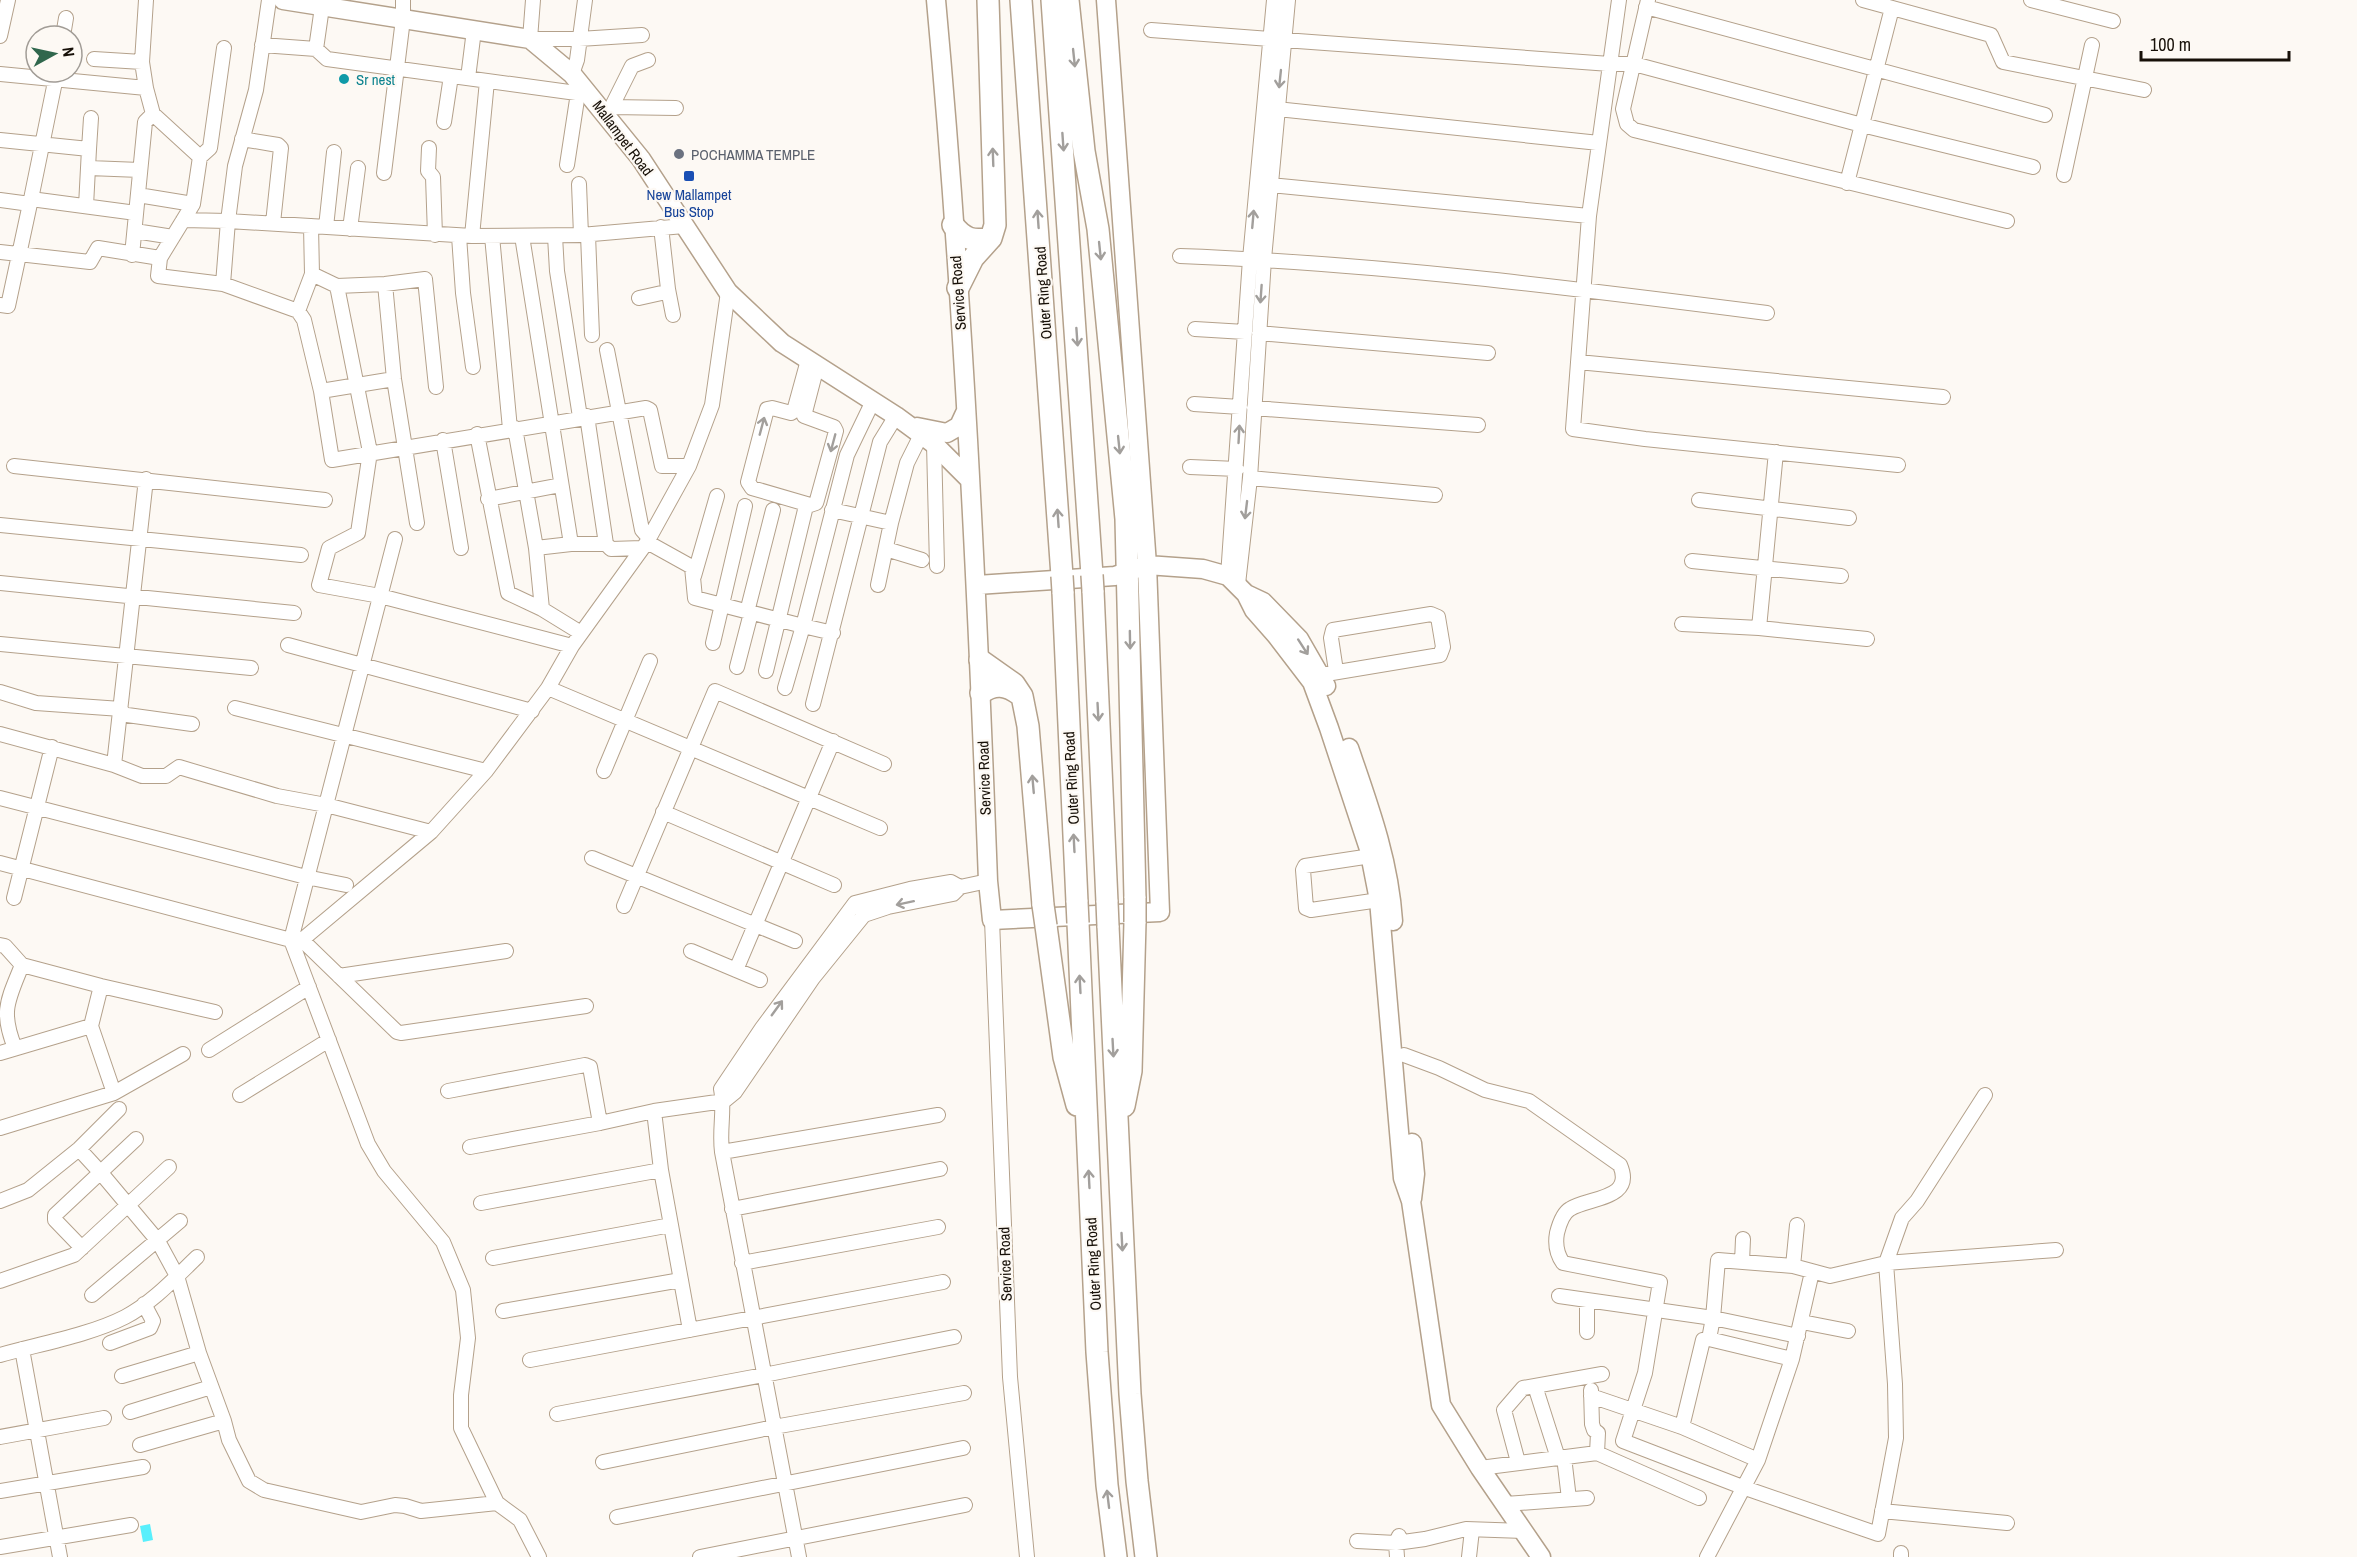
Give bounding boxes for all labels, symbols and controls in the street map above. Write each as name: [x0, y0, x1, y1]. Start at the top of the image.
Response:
north arrow: [24, 24, 84, 84]
scale bar: [2141, 24, 2290, 62]
text: 100 m: [2150, 32, 2191, 57]
text: N: [57, 46, 80, 58]
one-way arrow: [1069, 48, 1080, 68]
place label: Sr nest: [356, 69, 396, 90]
one-way arrow: [1274, 69, 1285, 88]
marker: Sr nest: [337, 72, 351, 86]
street label: Mallampet Road: [588, 96, 658, 180]
one-way arrow: [1058, 132, 1069, 152]
place label: POCHAMMA TEMPLE: [691, 144, 815, 165]
marker: POCHAMMA TEMPLE: [672, 147, 686, 161]
one-way arrow: [987, 147, 998, 167]
marker: New Mallampet Bus Stop: [682, 169, 696, 183]
place label: New Mallampet Bus Stop: [647, 184, 732, 222]
one-way arrow: [1032, 209, 1043, 229]
one-way arrow: [1248, 209, 1259, 229]
one-way arrow: [1095, 241, 1106, 261]
street label: Outer Ring Road: [1029, 246, 1057, 340]
street label: Service Road: [945, 255, 971, 331]
one-way arrow: [1256, 284, 1267, 304]
one-way arrow: [1071, 326, 1082, 346]
one-way arrow: [756, 417, 768, 436]
one-way arrow: [1233, 425, 1244, 445]
one-way arrow: [827, 433, 838, 452]
one-way arrow: [1114, 435, 1125, 455]
one-way arrow: [1240, 499, 1251, 519]
one-way arrow: [1052, 508, 1063, 528]
one-way arrow: [1125, 629, 1136, 649]
one-way arrow: [1297, 638, 1310, 655]
one-way arrow: [1093, 701, 1104, 721]
street label: Outer Ring Road: [1058, 731, 1084, 825]
street label: Service Road: [972, 740, 996, 816]
one-way arrow: [1027, 774, 1038, 794]
one-way arrow: [1068, 834, 1079, 854]
one-way arrow: [896, 898, 916, 909]
one-way arrow: [1075, 974, 1086, 994]
one-way arrow: [771, 1000, 783, 1016]
one-way arrow: [1108, 1037, 1119, 1057]
one-way arrow: [1084, 1169, 1095, 1189]
street label: Outer Ring Road: [1080, 1217, 1106, 1311]
street label: Service Road: [993, 1226, 1017, 1302]
one-way arrow: [1117, 1232, 1128, 1252]
one-way arrow: [1103, 1490, 1114, 1509]

